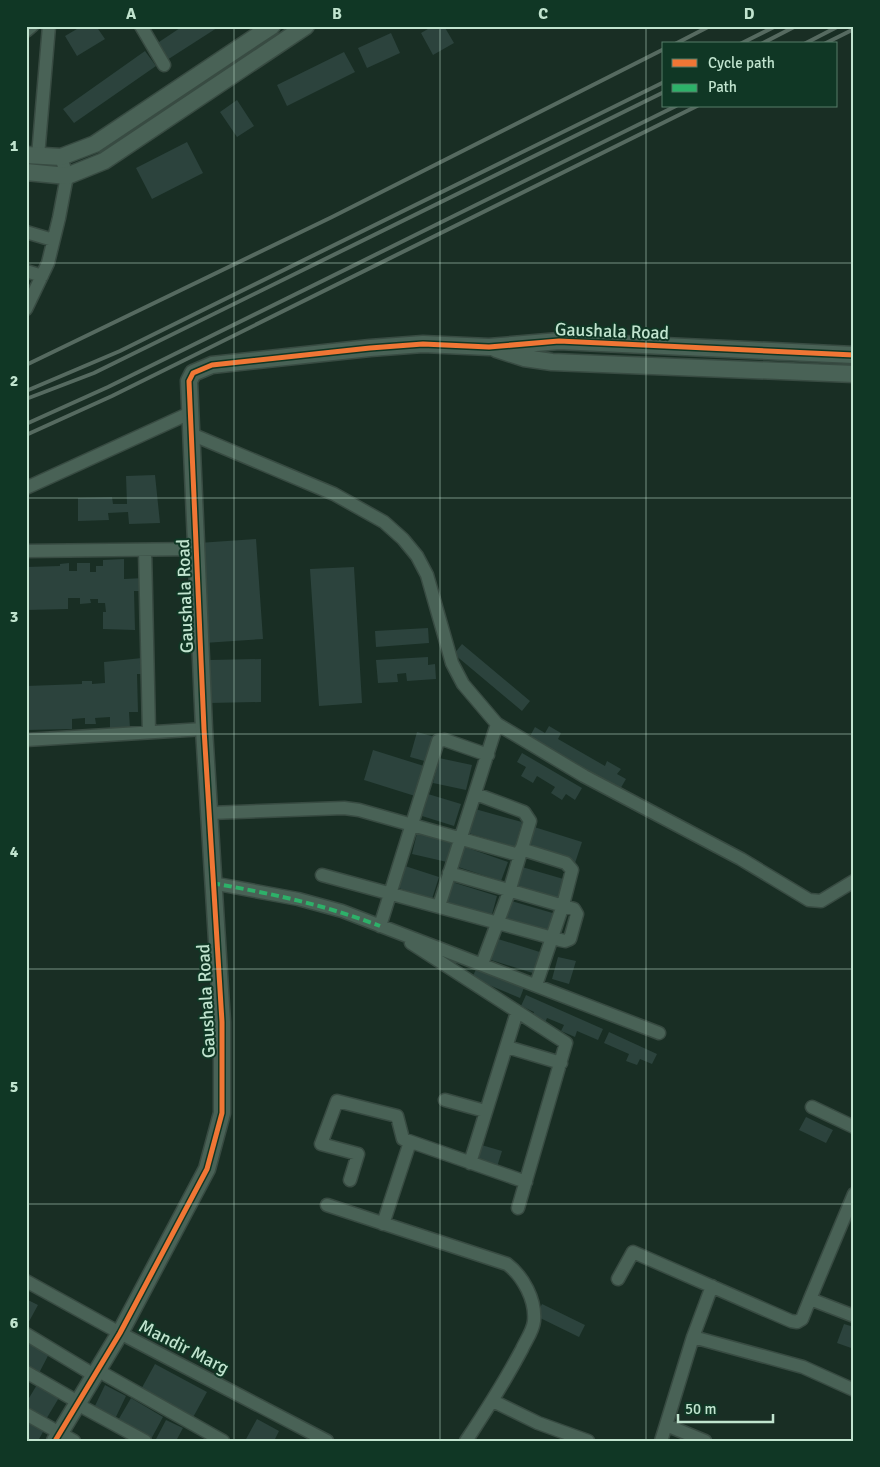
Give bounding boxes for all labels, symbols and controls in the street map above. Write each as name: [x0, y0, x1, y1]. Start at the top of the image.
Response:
text: A: [126, 4, 137, 24]
text: B: [332, 4, 342, 24]
text: C: [538, 4, 548, 24]
text: D: [744, 4, 755, 24]
legend: [662, 42, 838, 108]
text: Cycle path: [708, 54, 775, 72]
text: Path: [708, 78, 737, 96]
text: 1: [10, 136, 19, 156]
street label: Gaushala Road: [555, 318, 669, 344]
text: 2: [10, 371, 18, 391]
street label: Gaushala Road: [172, 539, 198, 653]
text: 3: [10, 607, 18, 627]
text: 4: [10, 842, 19, 862]
street label: Gaushala Road: [192, 943, 220, 1059]
text: 5: [10, 1077, 18, 1097]
text: 6: [10, 1313, 19, 1333]
street label: Mandir Marg: [135, 1315, 233, 1379]
scale bar: [678, 1392, 772, 1424]
text: 50 m: [685, 1400, 716, 1418]

